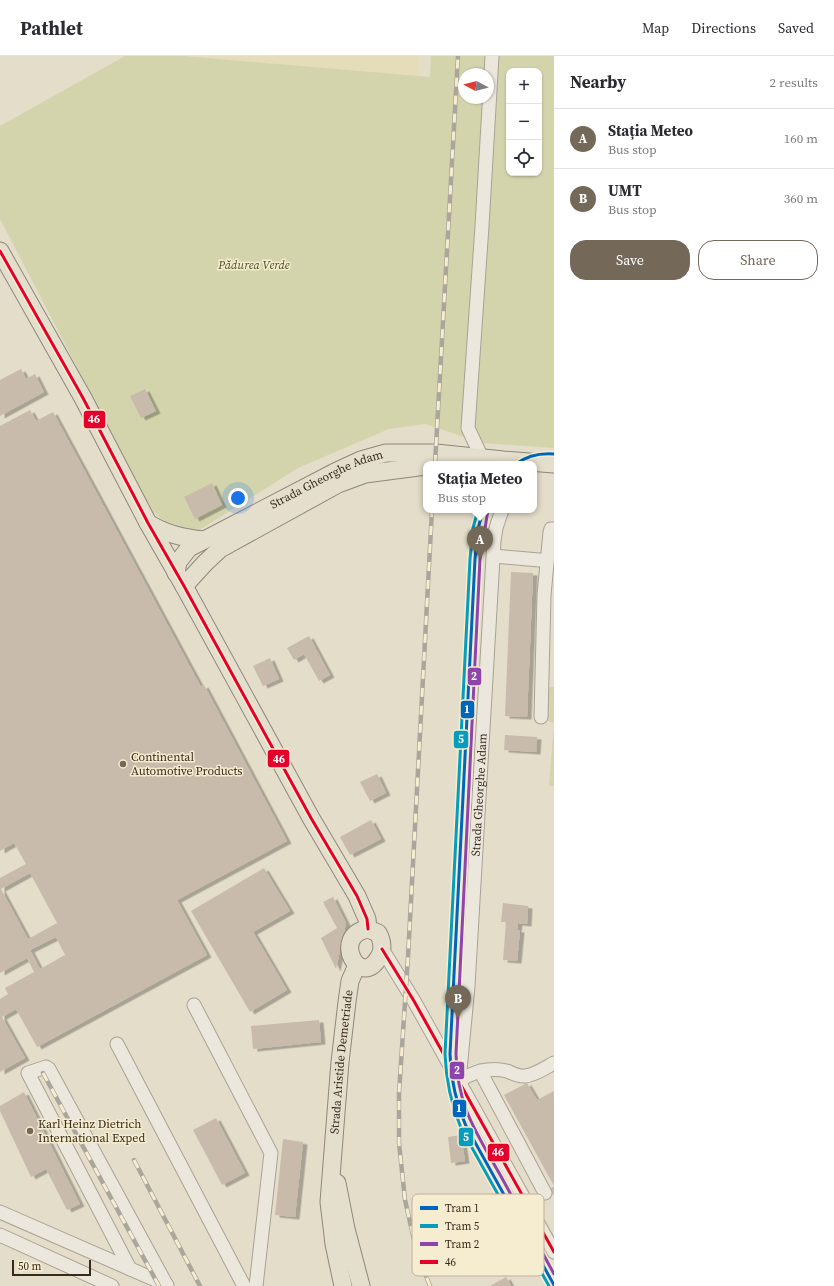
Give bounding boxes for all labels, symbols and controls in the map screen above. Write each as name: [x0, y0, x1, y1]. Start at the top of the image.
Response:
text: Pathlet: [20, 15, 83, 41]
text: Map: [642, 18, 669, 38]
text: Directions: [691, 18, 756, 38]
text: Saved: [778, 18, 814, 38]
north arrow: [458, 68, 494, 104]
map controls: [506, 68, 542, 176]
button: +: [506, 68, 542, 104]
text: Nearby: [570, 70, 626, 94]
text: 2 results: [770, 74, 818, 91]
button: −: [506, 104, 542, 140]
text: Stația Meteo: [608, 120, 693, 141]
text: A: [579, 130, 587, 147]
text: 160 m: [784, 130, 818, 147]
button: locate: [506, 140, 542, 176]
text: Bus stop: [608, 141, 657, 158]
text: UMT: [608, 180, 642, 201]
text: B: [579, 190, 587, 207]
text: 360 m: [784, 190, 818, 207]
text: Bus stop: [608, 201, 657, 218]
button: Save: [570, 240, 690, 280]
button: Share: [698, 240, 818, 280]
park label: Pădurea Verde: [217, 257, 290, 273]
line badge: 46: [83, 410, 106, 429]
text: 46: [88, 412, 100, 427]
street label: Strada Gheorghe Adam: [267, 446, 385, 512]
popup: [423, 461, 537, 513]
text: Stația Meteo: [437, 468, 523, 489]
your location: [228, 488, 248, 508]
text: Bus stop: [437, 489, 486, 506]
pin: A: [467, 526, 493, 559]
line badge: 2: [467, 667, 482, 686]
text: 2: [471, 669, 477, 684]
line badge: 1: [460, 700, 475, 719]
text: 1: [464, 702, 470, 717]
line badge: 5: [453, 730, 469, 749]
text: 5: [458, 732, 464, 747]
street label: Strada Gheorghe Adam: [468, 733, 491, 857]
place label: Continental Automotive Products: [131, 749, 243, 779]
line badge: 46: [267, 749, 290, 768]
text: 46: [273, 752, 285, 767]
marker: Continental Automotive Products: [118, 759, 128, 769]
pin: B: [445, 985, 471, 1018]
street label: Strada Aristide Demetriade: [326, 989, 357, 1135]
line badge: 2: [449, 1061, 465, 1080]
text: 2: [454, 1063, 460, 1078]
line badge: 1: [452, 1099, 467, 1118]
text: 1: [456, 1101, 462, 1116]
place label: Karl Heinz Dietrich International Exped: [38, 1116, 145, 1146]
marker: Karl Heinz Dietrich International Exped: [25, 1126, 35, 1136]
line badge: 5: [458, 1127, 474, 1147]
text: 5: [463, 1130, 469, 1145]
line badge: 46: [487, 1143, 510, 1162]
text: 46: [492, 1145, 504, 1160]
legend: [412, 1194, 544, 1276]
text: Tram 1: [445, 1201, 479, 1216]
text: Tram 5: [445, 1219, 480, 1234]
text: Tram 2: [445, 1237, 480, 1252]
text: 46: [445, 1255, 456, 1270]
scale bar: [12, 1258, 91, 1277]
text: 50 m: [18, 1259, 41, 1274]

